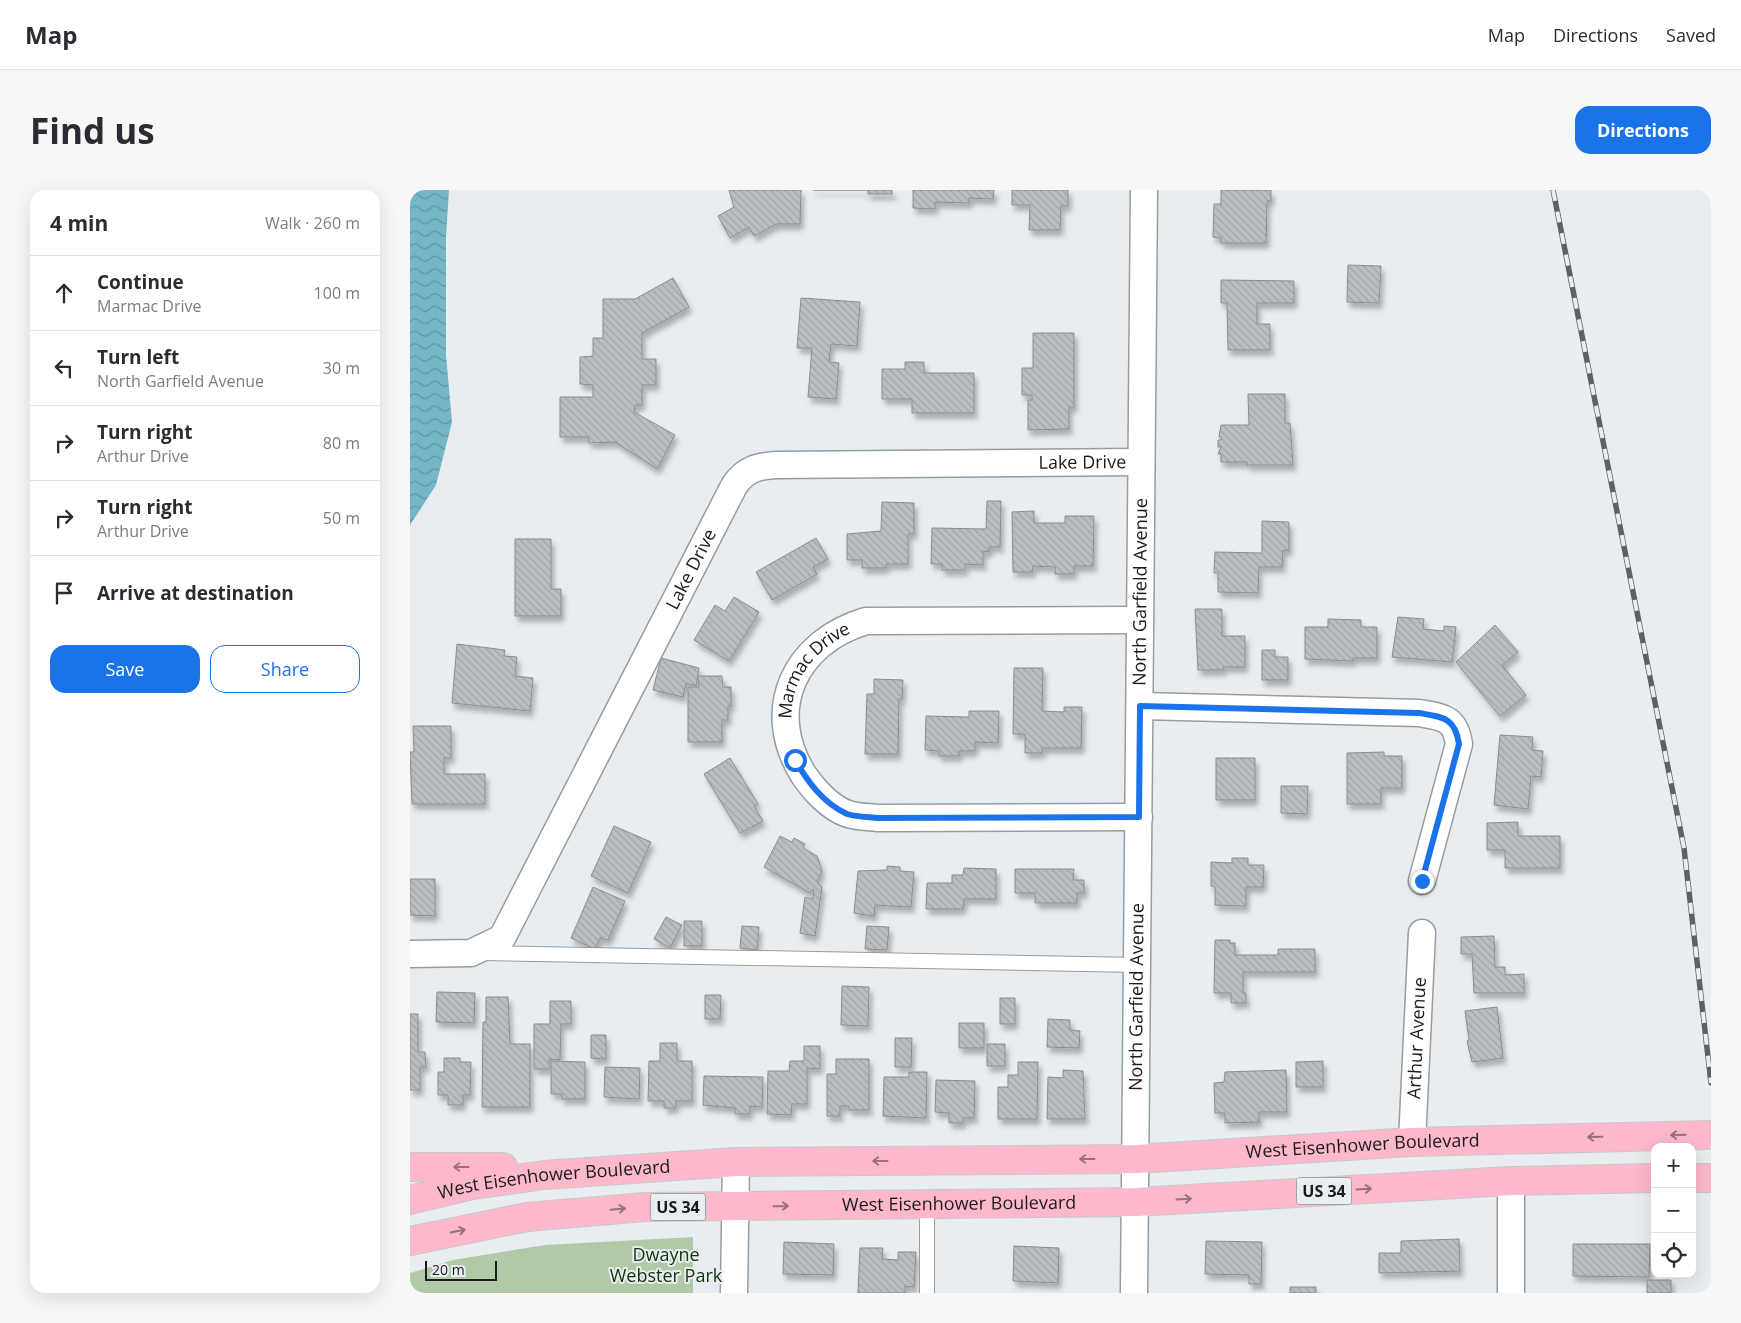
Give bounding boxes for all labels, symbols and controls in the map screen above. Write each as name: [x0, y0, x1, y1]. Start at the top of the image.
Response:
text: Map: [25, 18, 77, 51]
text: Map: [1488, 23, 1525, 47]
text: Directions: [1553, 23, 1638, 47]
text: Saved: [1666, 23, 1716, 47]
button: Directions: [1575, 106, 1711, 154]
text: Find us: [30, 107, 155, 154]
text: 4 min: [50, 209, 108, 237]
text: Walk · 260 m: [265, 212, 360, 234]
text: Continue: [97, 269, 184, 295]
icon: ahead: [50, 279, 78, 307]
text: 100 m: [314, 282, 360, 304]
text: Marmac Drive: [97, 295, 202, 317]
text: Turn left: [97, 344, 179, 370]
icon: left: [50, 354, 78, 382]
text: 30 m: [323, 357, 360, 379]
text: North Garfield Avenue: [97, 370, 264, 392]
text: Turn right: [97, 419, 192, 445]
icon: right: [50, 429, 78, 457]
text: 80 m: [323, 432, 360, 454]
text: Arthur Drive: [97, 445, 189, 467]
street label: Lake Drive: [1038, 449, 1126, 474]
text: Turn right: [97, 494, 192, 520]
street label: North Garfield Avenue: [1127, 498, 1152, 686]
icon: right: [50, 504, 78, 532]
text: 50 m: [323, 507, 360, 529]
text: Arthur Drive: [97, 520, 189, 542]
street label: Lake Drive: [660, 524, 721, 613]
icon: arrive: [50, 579, 78, 607]
text: Arrive at destination: [97, 580, 294, 606]
street label: Marmac Drive: [772, 616, 853, 719]
button: Save: [50, 645, 200, 693]
button: Share: [210, 645, 360, 693]
route start: [784, 749, 807, 772]
route end: [1411, 870, 1434, 893]
street label: North Garfield Avenue: [1123, 903, 1149, 1091]
street label: Arthur Avenue: [1401, 977, 1431, 1100]
street label: West Eisenhower Boulevard: [1245, 1127, 1480, 1163]
one-way arrow: [1670, 1131, 1686, 1140]
one-way arrow: [1588, 1132, 1604, 1142]
map controls: [1651, 1143, 1696, 1278]
button: +: [1651, 1143, 1696, 1188]
street label: West Eisenhower Boulevard: [435, 1153, 671, 1204]
one-way arrow: [1079, 1154, 1096, 1164]
one-way arrow: [872, 1156, 888, 1166]
one-way arrow: [453, 1162, 470, 1172]
road number: US 34: [1296, 1178, 1352, 1204]
one-way arrow: [1356, 1185, 1372, 1194]
button: −: [1651, 1188, 1696, 1233]
street label: West Eisenhower Boulevard: [842, 1190, 1076, 1216]
road number: US 34: [650, 1194, 706, 1220]
one-way arrow: [1176, 1195, 1192, 1204]
one-way arrow: [772, 1201, 789, 1211]
one-way arrow: [610, 1204, 626, 1214]
one-way arrow: [449, 1226, 465, 1235]
button: locate: [1651, 1233, 1696, 1278]
park label: Dwayne Webster Park: [610, 1242, 723, 1287]
scale bar: [425, 1258, 498, 1281]
text: 20 m: [432, 1260, 465, 1279]

